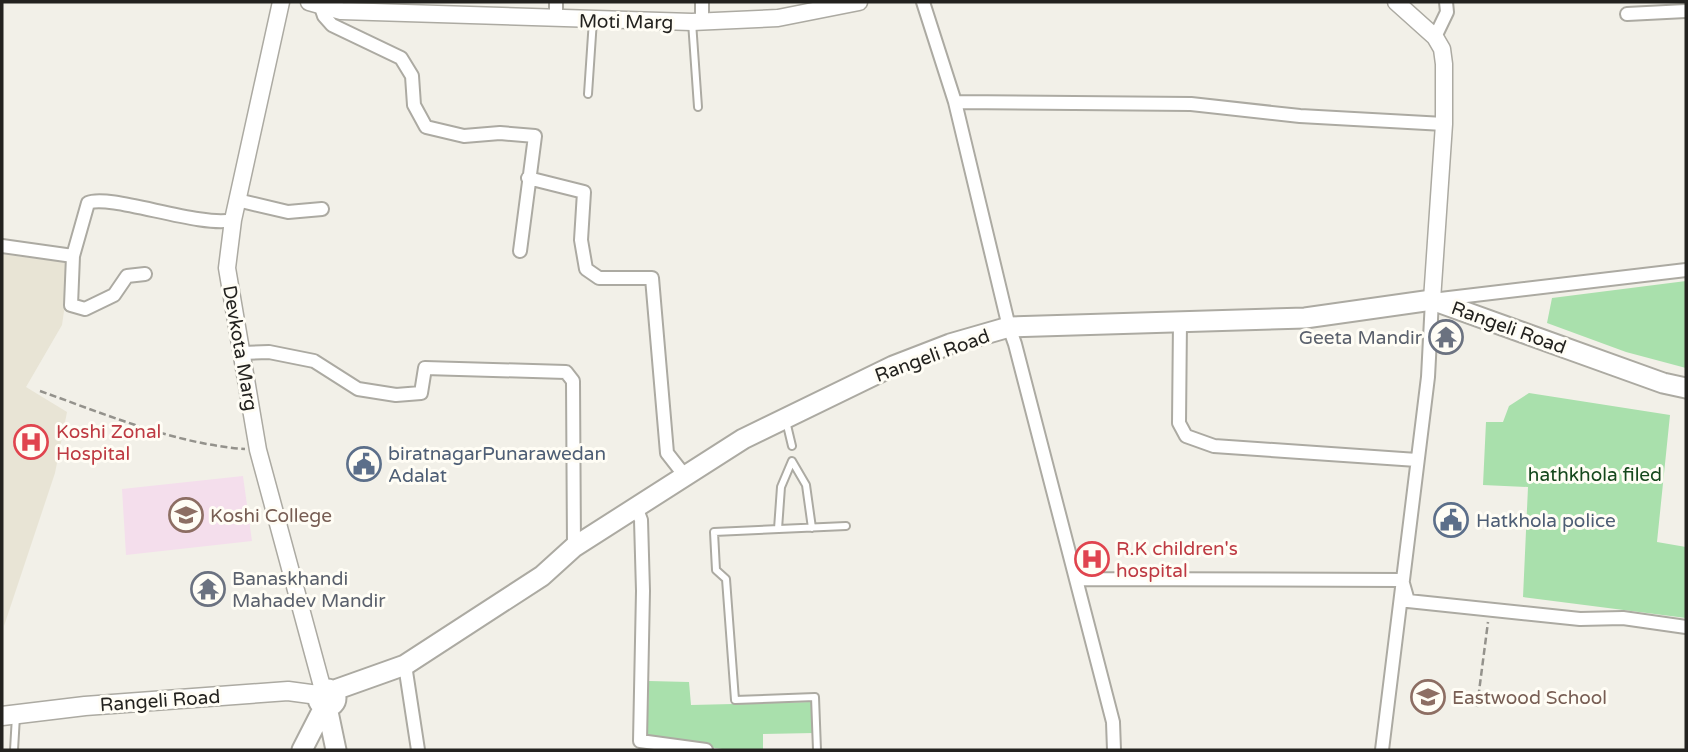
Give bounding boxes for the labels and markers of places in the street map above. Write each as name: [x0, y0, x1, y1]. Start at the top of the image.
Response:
temple icon: Geeta Mandir: [1427, 318, 1465, 356]
place label: Geeta Mandir: [1299, 327, 1423, 349]
place label: Koshi Zonal Hospital: [56, 421, 161, 465]
hospital icon: Koshi Zonal Hospital: [12, 423, 50, 461]
place label: biratnagarPunarawedan Adalat: [388, 443, 606, 487]
public building icon: biratnagarPunarawedan Adalat: [345, 445, 383, 483]
school or university icon: Koshi College: [167, 496, 205, 534]
public building icon: Hatkhola police: [1432, 501, 1470, 539]
place label: Koshi College: [210, 505, 332, 527]
place label: Hatkhola police: [1476, 510, 1616, 532]
place label: R.K children's hospital: [1116, 538, 1238, 582]
hospital icon: R.K children's hospital: [1073, 540, 1111, 578]
place label: Banaskhandi Mahadev Mandir: [232, 568, 386, 612]
temple icon: Banaskhandi Mahadev Mandir: [189, 570, 227, 608]
school or university icon: Eastwood School: [1409, 678, 1447, 716]
place label: Eastwood School: [1452, 687, 1607, 709]

